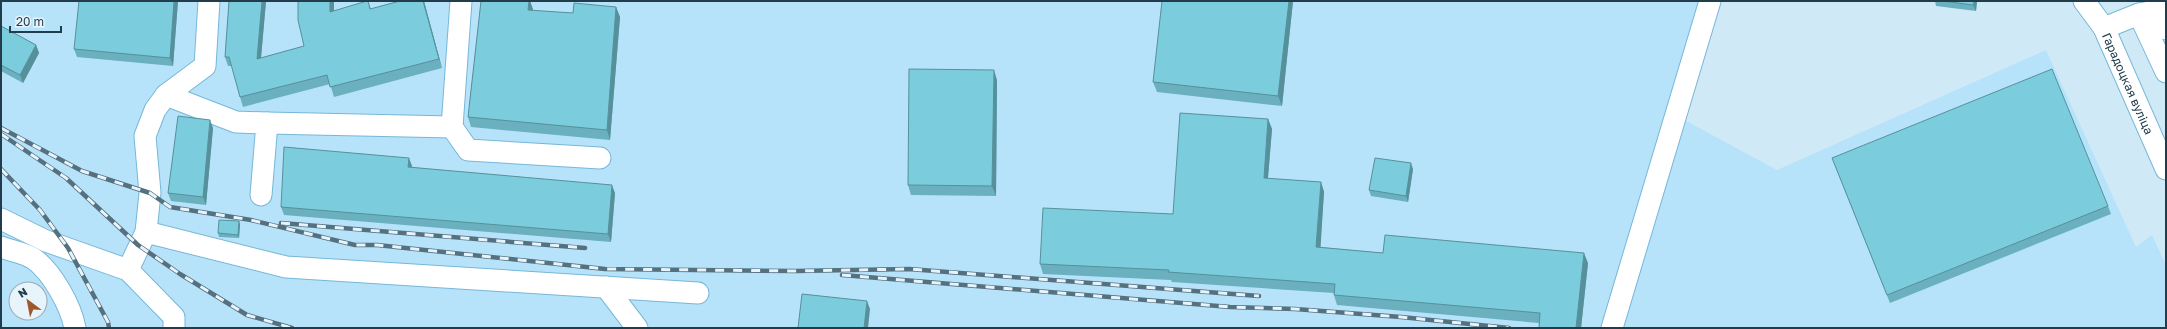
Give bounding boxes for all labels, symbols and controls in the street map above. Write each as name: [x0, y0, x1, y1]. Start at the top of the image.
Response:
scale bar: [10, 8, 61, 34]
text: 20 m: [16, 14, 44, 29]
street label: Гарадоцкая вуліца: [2099, 30, 2157, 136]
north arrow: [8, 281, 48, 321]
text: N: [15, 284, 29, 300]

